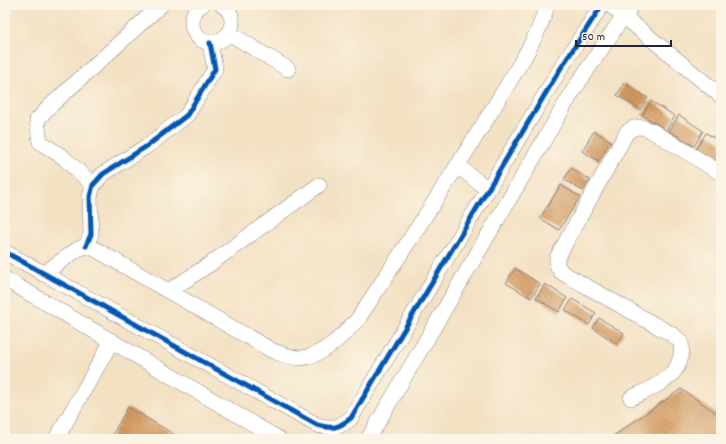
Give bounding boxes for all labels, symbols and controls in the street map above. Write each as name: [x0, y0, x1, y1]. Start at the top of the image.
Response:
scale bar: [576, 22, 671, 48]
text: 50 m: [582, 29, 605, 46]

